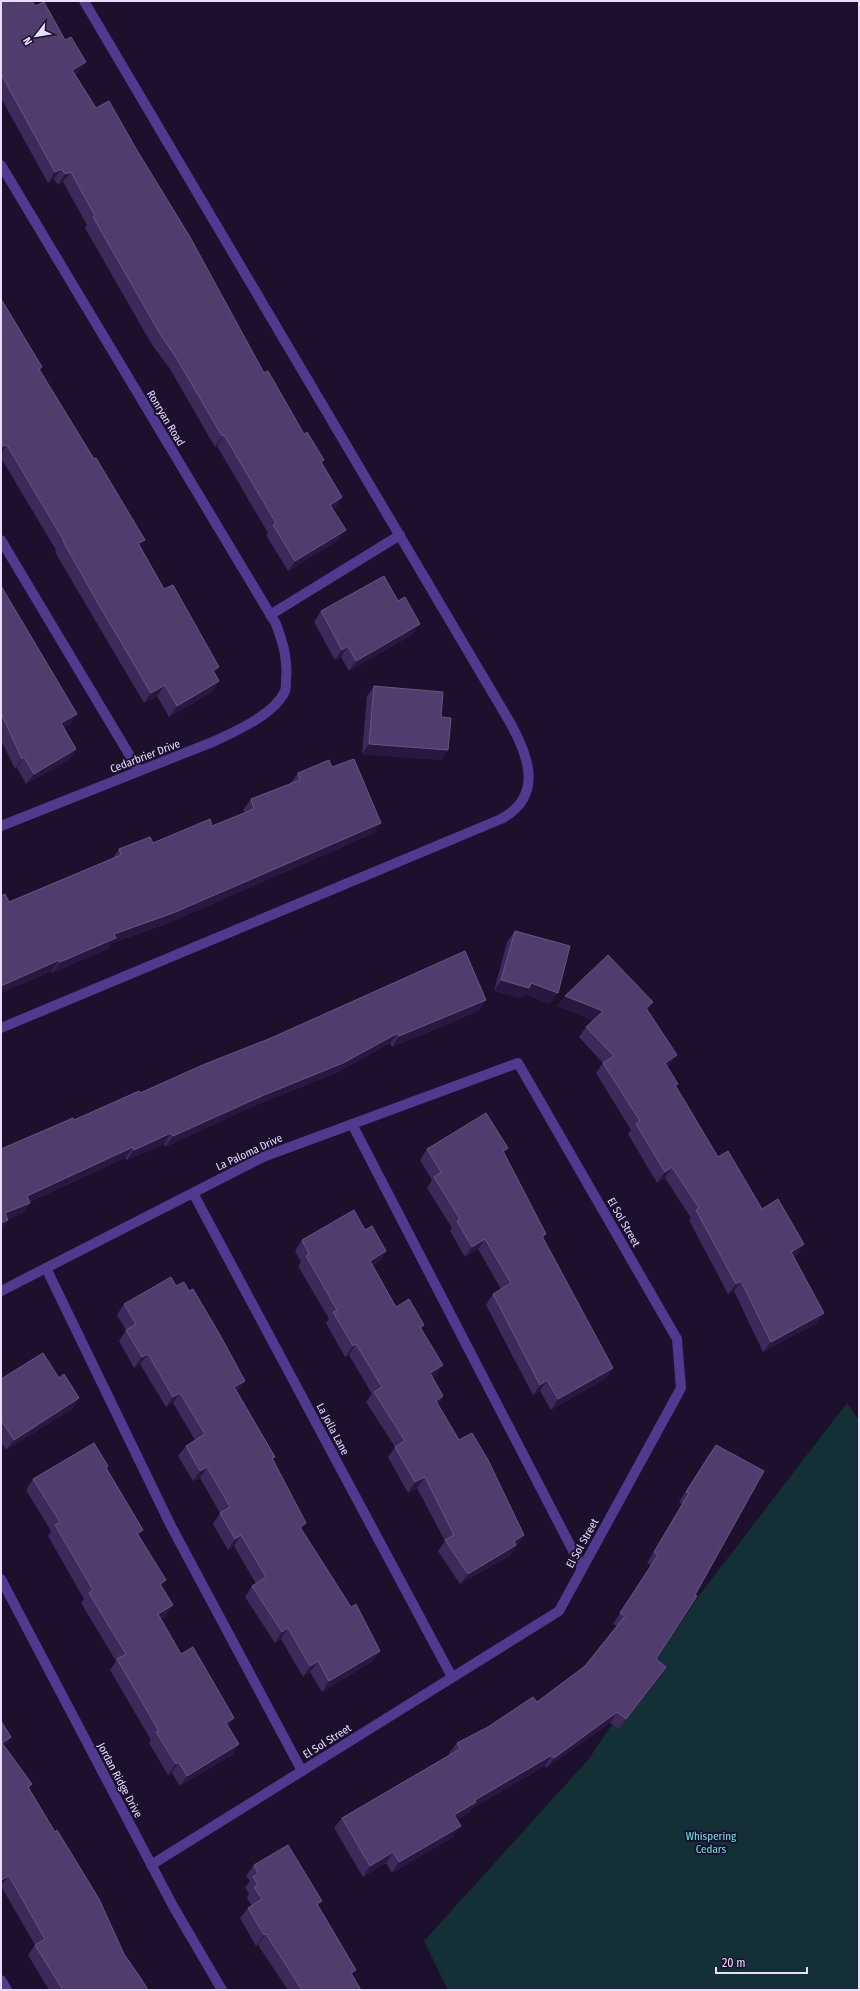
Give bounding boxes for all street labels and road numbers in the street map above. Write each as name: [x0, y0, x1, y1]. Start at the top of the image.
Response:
street label: Ronryan Road: [144, 388, 187, 448]
street label: Cedarbrier Drive: [109, 737, 182, 776]
street label: La Paloma Drive: [214, 1131, 284, 1173]
street label: El Sol Street: [604, 1195, 643, 1249]
street label: La Jolla Lane: [314, 1401, 352, 1457]
street label: El Sol Street: [564, 1516, 601, 1570]
street label: El Sol Street: [301, 1721, 354, 1761]
street label: Jordan Ridge Drive: [94, 1741, 145, 1820]

